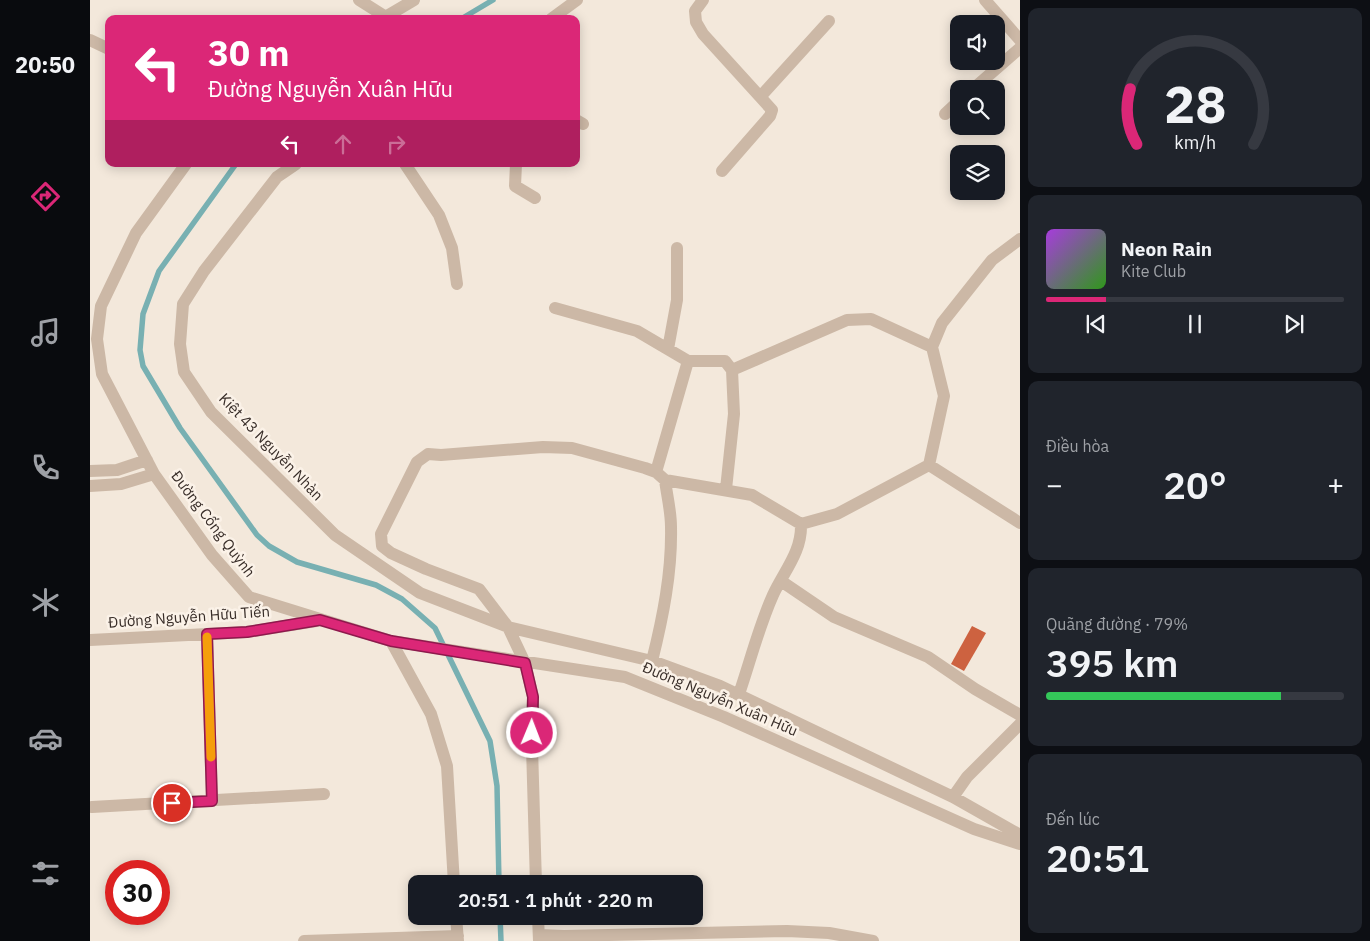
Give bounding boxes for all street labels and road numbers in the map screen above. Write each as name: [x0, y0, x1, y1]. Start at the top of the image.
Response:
street label: Kiệt 43 Nguyễn Nhàn: [215, 389, 328, 504]
street label: Đường Cống Quỳnh: [167, 467, 260, 581]
street label: Đường Nguyễn Hữu Tiến: [108, 601, 270, 632]
street label: Đường Nguyễn Xuân Hữu: [640, 657, 801, 740]

